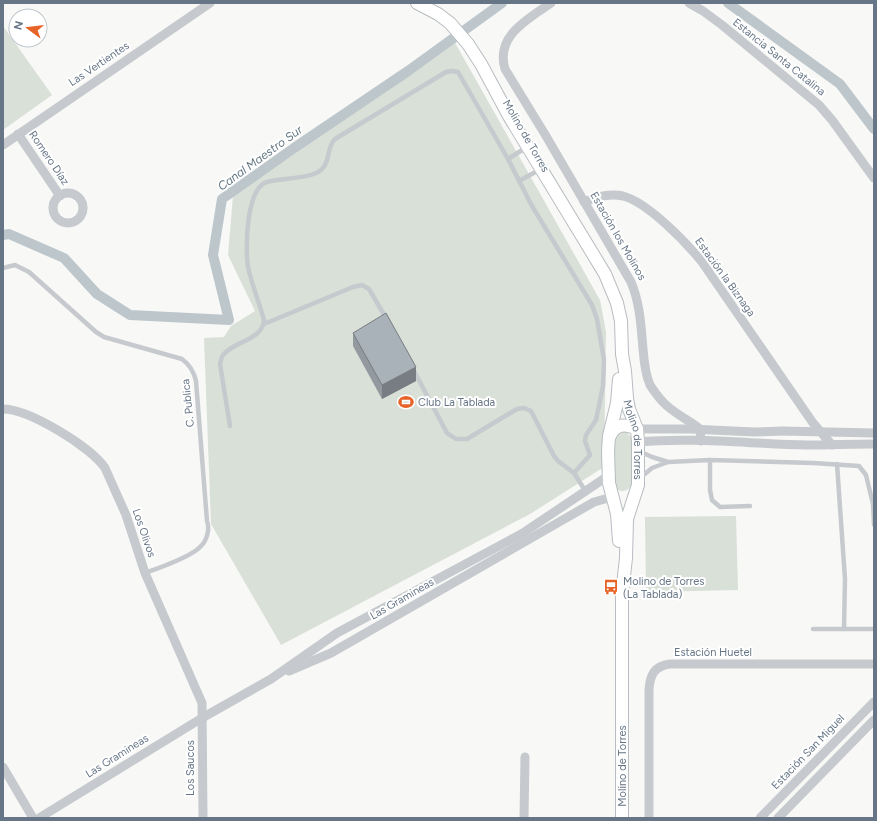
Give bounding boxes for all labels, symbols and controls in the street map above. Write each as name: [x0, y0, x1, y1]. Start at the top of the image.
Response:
north arrow: [8, 8, 48, 48]
street label: Estancia Santa Catalina: [730, 16, 828, 98]
text: N: [11, 20, 26, 31]
street label: Las Vertientes: [66, 39, 132, 89]
street label: Molino de Torres: [500, 98, 552, 174]
water label: Canal Maestro Sur: [215, 122, 306, 193]
street label: Romero Díaz: [26, 128, 72, 188]
street label: Estación los Molinos: [587, 189, 649, 283]
street label: Estación la Biznaga: [692, 235, 758, 319]
street label: C. Publica: [179, 378, 197, 428]
sports icon: Club La Tablada: [397, 393, 415, 411]
place label: Club La Tablada: [418, 396, 495, 409]
street label: Molino de Torres: [621, 399, 645, 480]
street label: Los Olivos: [130, 507, 158, 559]
street label: Las Gramineas: [368, 575, 436, 623]
place label: Molino de Torres (La Tablada): [623, 575, 704, 601]
bus stop icon: Molino de Torres (La Tablada): [602, 578, 620, 596]
street label: Estación Huetel: [674, 646, 752, 659]
street label: Estación San Miguel: [769, 712, 847, 792]
street label: Molino de Torres: [616, 725, 629, 807]
street label: Las Gramineas: [83, 732, 151, 780]
street label: Los Saucos: [184, 740, 197, 796]

